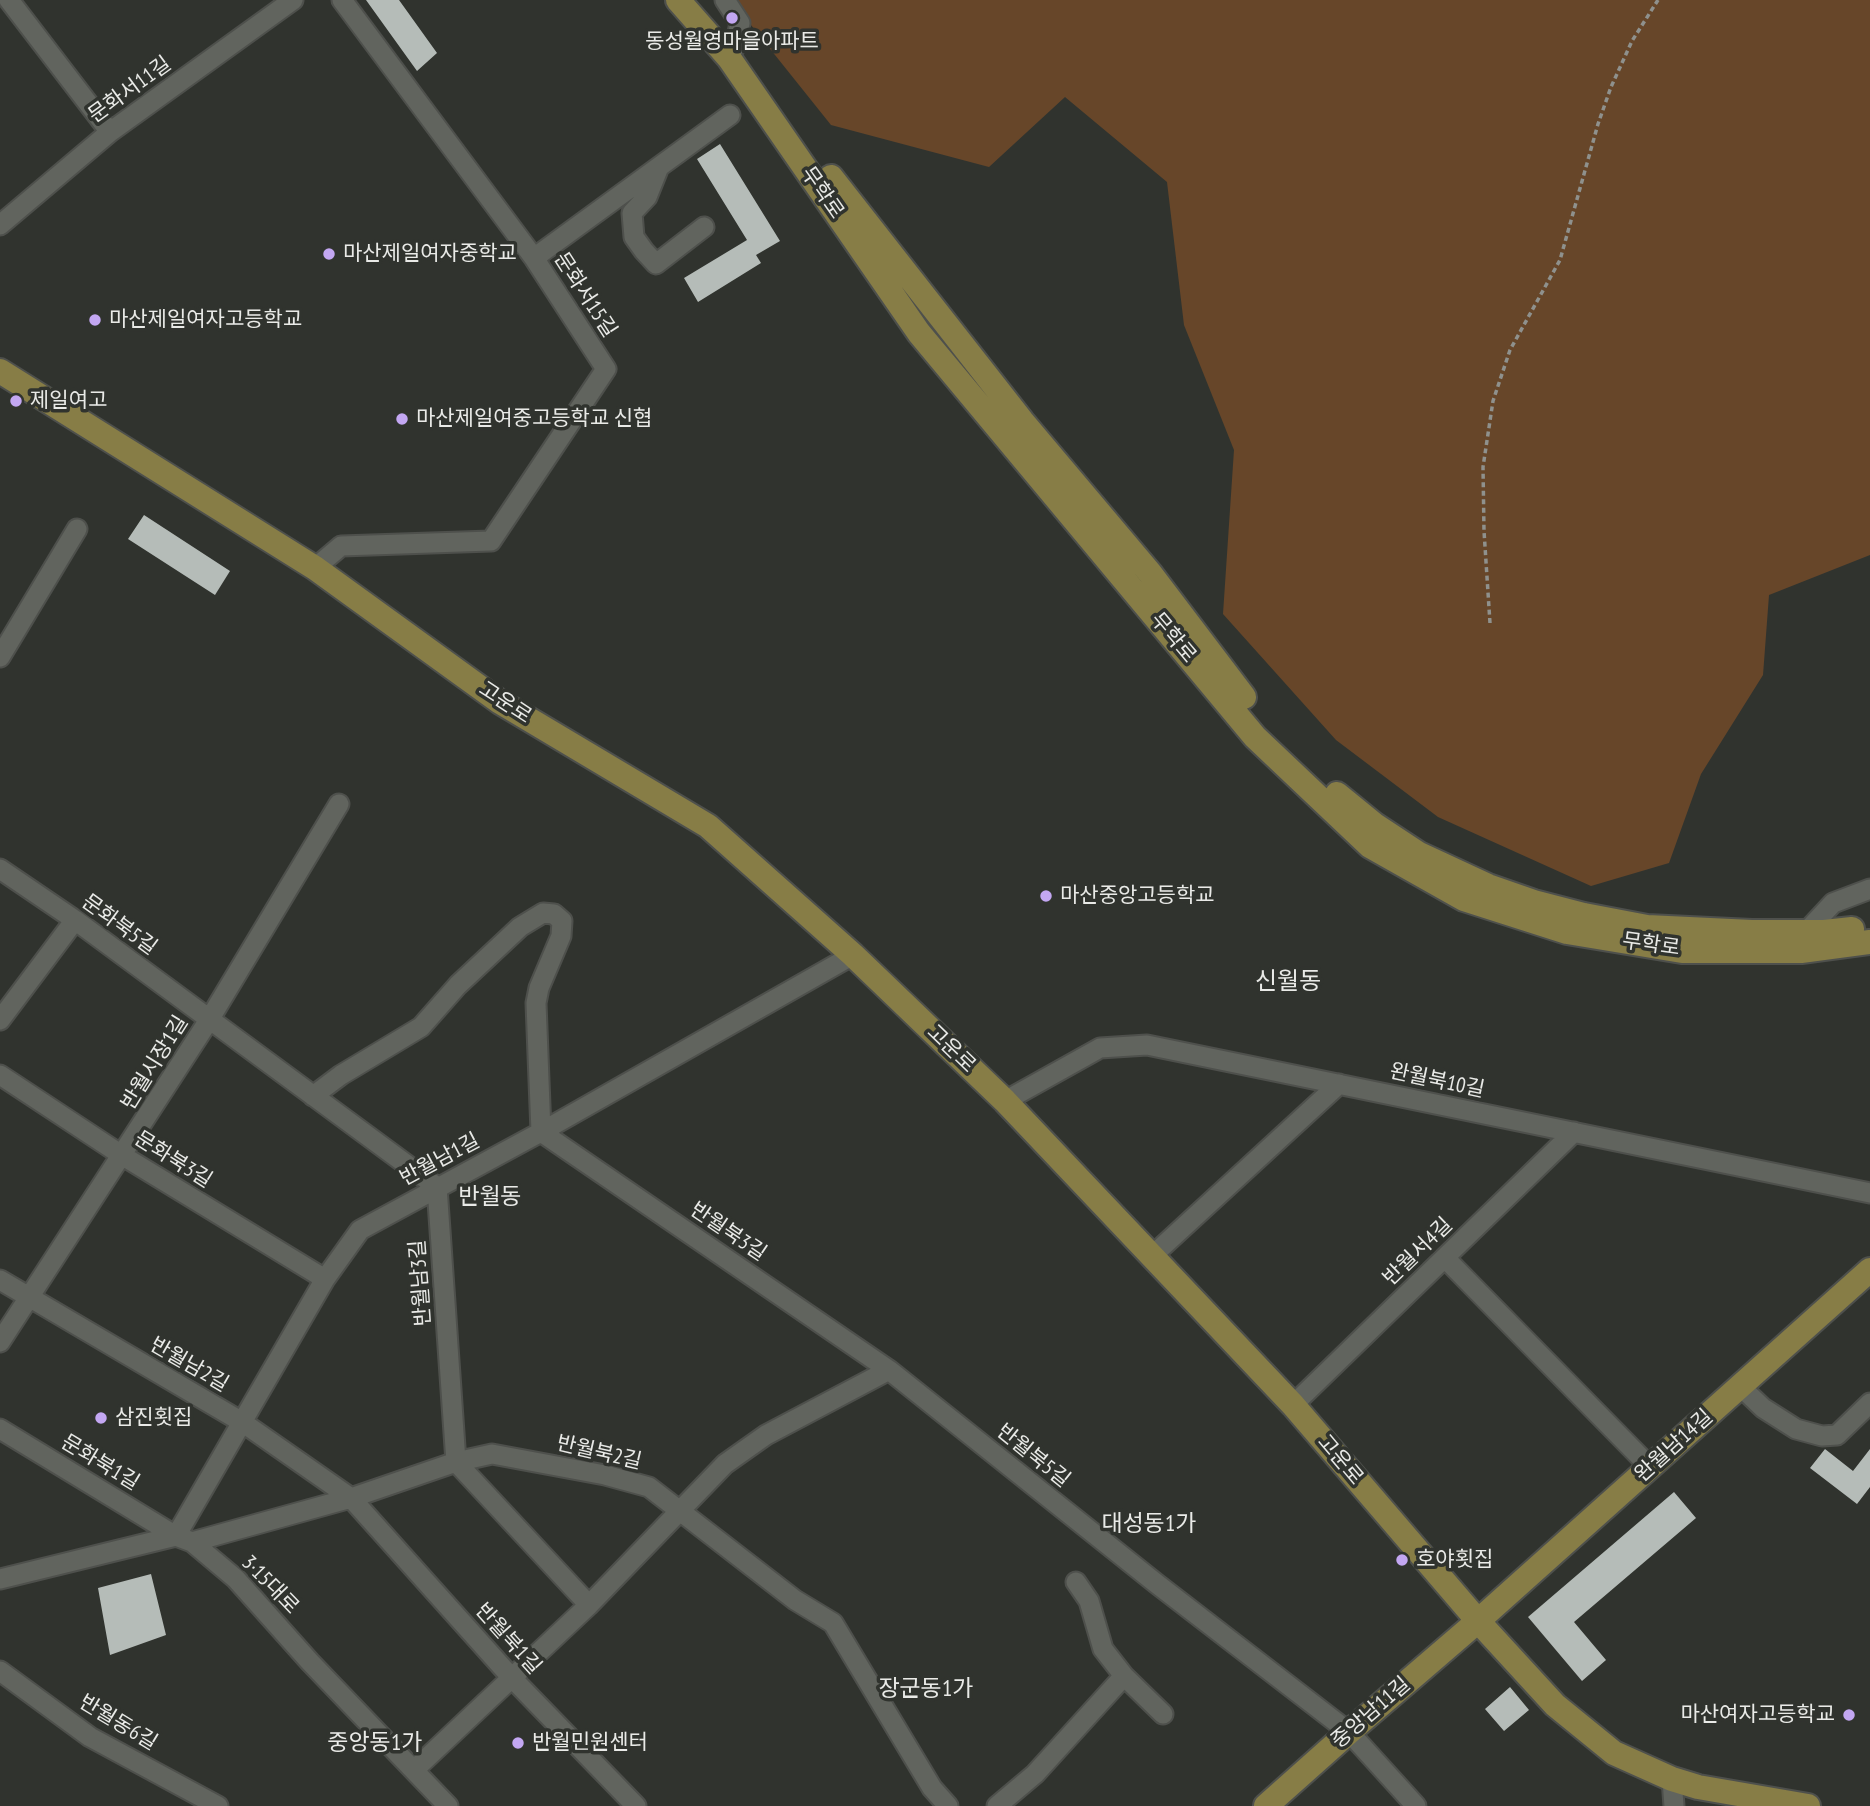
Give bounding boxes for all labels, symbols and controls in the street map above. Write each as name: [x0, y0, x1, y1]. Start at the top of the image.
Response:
marker: 동성월영마을아파트: [724, 10, 740, 26]
place label: 동성월영마을아파트: [645, 29, 819, 55]
street label: 문화서11길: [84, 52, 176, 128]
street label: 무학로: [795, 162, 849, 224]
place label: 마산제일여자중학교: [343, 241, 517, 267]
marker: 마산제일여자중학교: [321, 246, 337, 262]
street label: 문화서15길: [548, 248, 622, 342]
place label: 마산제일여자고등학교: [109, 307, 302, 333]
marker: 마산제일여자고등학교: [87, 312, 103, 328]
place label: 제일여고: [30, 388, 107, 414]
marker: 제일여고: [8, 393, 24, 409]
place label: 마산제일여중고등학교 신협: [416, 406, 652, 432]
marker: 마산제일여중고등학교 신협: [394, 411, 410, 427]
street label: 무학로: [1145, 608, 1201, 668]
street label: 고운로: [474, 677, 536, 729]
place label: 마산중앙고등학교: [1060, 883, 1215, 909]
marker: 마산중앙고등학교: [1038, 888, 1054, 904]
street label: 문화북5길: [77, 889, 161, 961]
street label: 무학로: [1621, 928, 1681, 962]
district label: 신월동: [1255, 968, 1321, 996]
street label: 반월시장1길: [116, 1011, 194, 1115]
street label: 고운로: [921, 1020, 981, 1078]
street label: 완월북10길: [1387, 1059, 1487, 1103]
street label: 문화북3길: [130, 1126, 216, 1194]
street label: 반월남1길: [396, 1129, 484, 1191]
district label: 반월동: [458, 1183, 522, 1211]
street label: 반월북3길: [685, 1197, 771, 1267]
street label: 반월서4길: [1378, 1213, 1458, 1291]
street label: 반월남3길: [405, 1239, 437, 1327]
street label: 반월남2길: [145, 1332, 233, 1398]
street label: 완월남14길: [1630, 1404, 1718, 1488]
place label: 삼진횟집: [115, 1405, 192, 1431]
marker: 삼진횟집: [93, 1410, 109, 1426]
street label: 반월북5길: [991, 1419, 1075, 1493]
street label: 문화북1길: [56, 1430, 144, 1496]
street label: 고운로: [1312, 1430, 1368, 1490]
street label: 반월북2길: [554, 1431, 644, 1475]
district label: 대성동1가: [1102, 1510, 1196, 1538]
place label: 호야횟집: [1416, 1547, 1493, 1573]
street label: 3·15대로: [236, 1551, 304, 1619]
marker: 호야횟집: [1394, 1552, 1410, 1568]
street label: 반월북1길: [470, 1598, 546, 1680]
street label: 중앙남11길: [1326, 1672, 1416, 1754]
district label: 장군동1가: [879, 1675, 973, 1703]
street label: 반월동6길: [74, 1690, 162, 1756]
place label: 마산여자고등학교: [1680, 1702, 1835, 1728]
marker: 마산여자고등학교: [1841, 1707, 1857, 1723]
district label: 중앙동1가: [328, 1729, 422, 1757]
place label: 반월민원센터: [532, 1730, 648, 1756]
marker: 반월민원센터: [510, 1735, 526, 1751]

